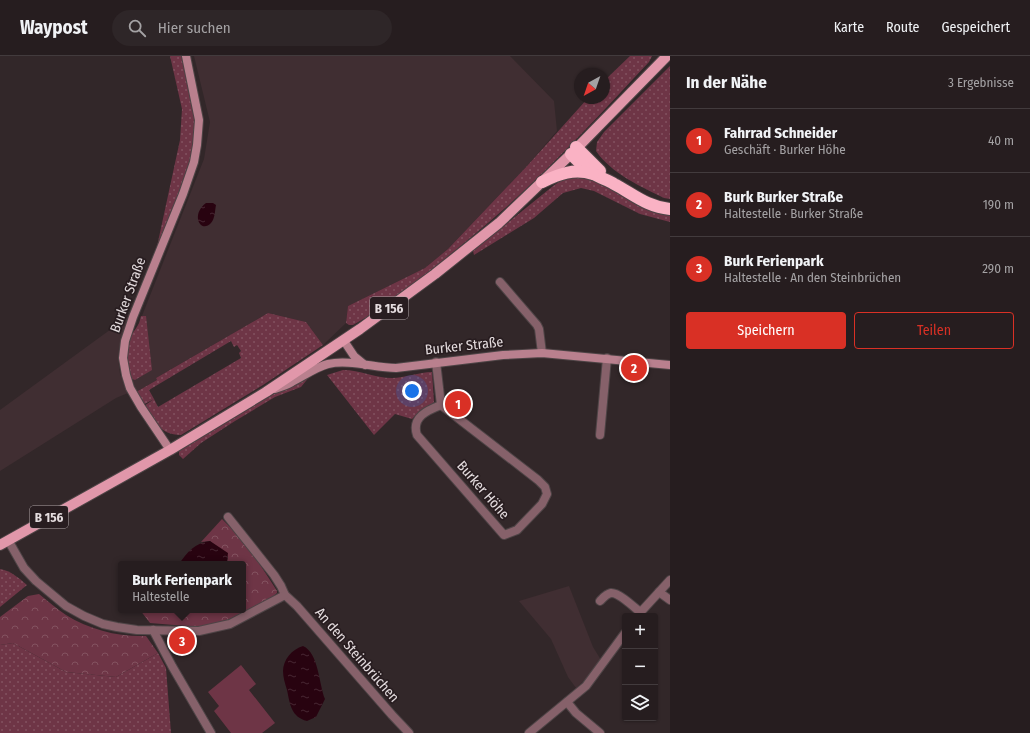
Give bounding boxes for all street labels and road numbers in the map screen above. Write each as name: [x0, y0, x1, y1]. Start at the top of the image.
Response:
street label: Burker Straße: [107, 255, 149, 335]
road number: B 156: [370, 297, 408, 319]
street label: Burker Straße: [424, 333, 504, 359]
street label: Burker Höhe: [453, 457, 513, 523]
road number: B 156: [30, 506, 68, 528]
street label: An den Steinbrüchen: [311, 604, 403, 706]

